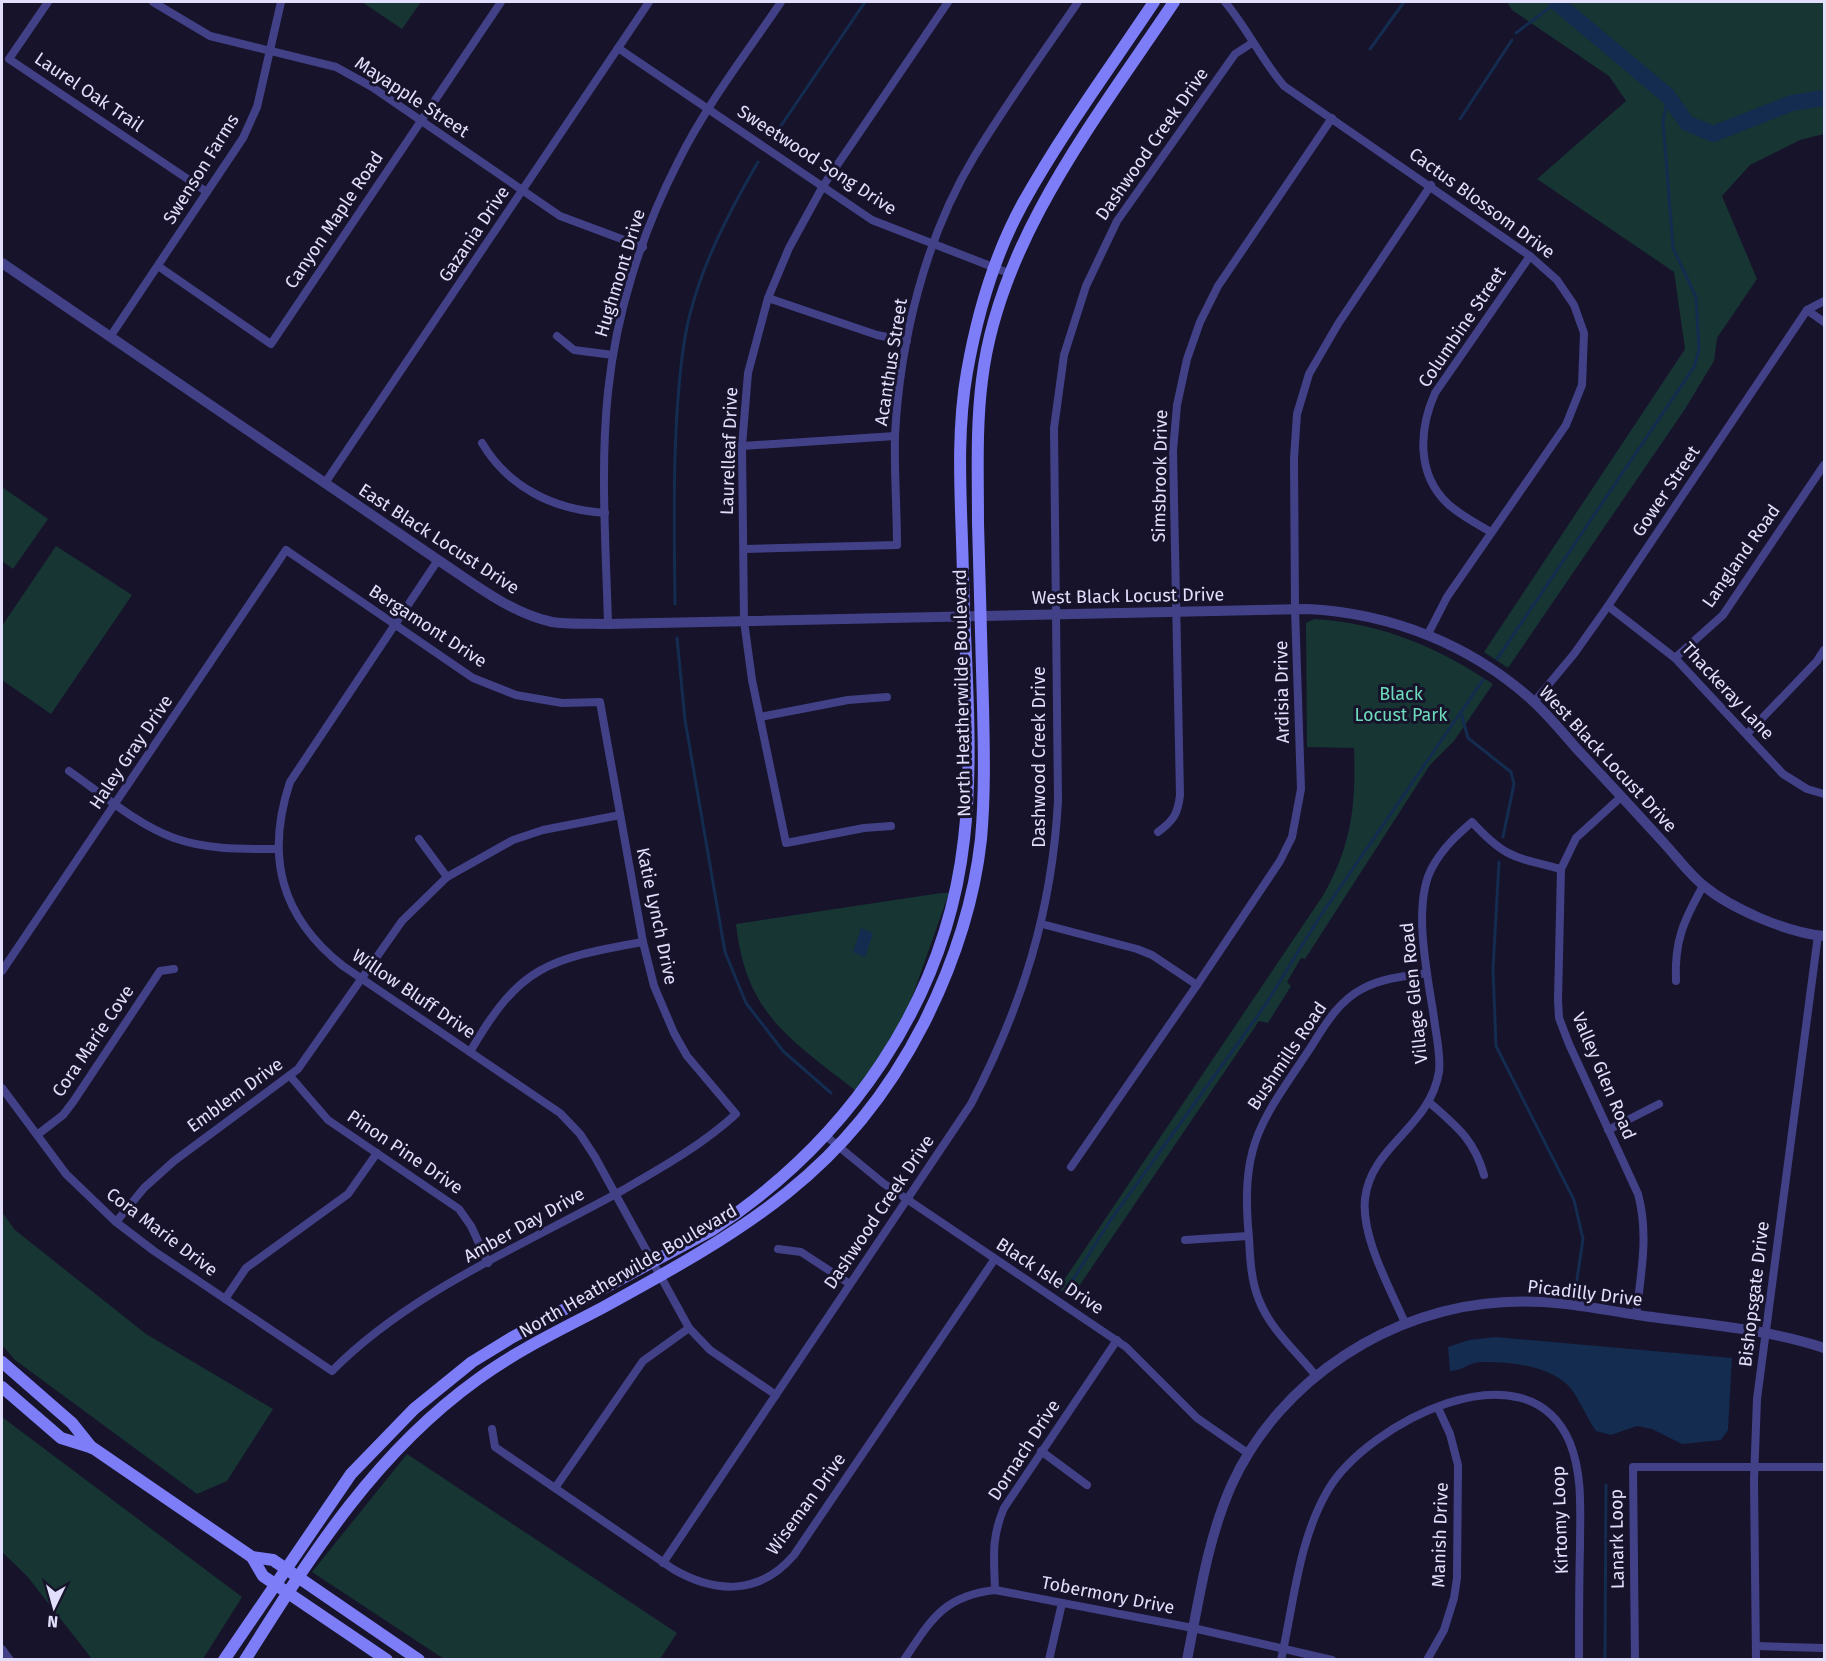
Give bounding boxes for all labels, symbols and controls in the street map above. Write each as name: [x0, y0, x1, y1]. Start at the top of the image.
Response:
street label: Laurel Oak Trail: [30, 47, 148, 137]
street label: Mayapple Street: [351, 52, 474, 142]
street label: Dashwood Creek Drive: [1091, 63, 1213, 225]
street label: Sweetwood Song Drive: [733, 100, 901, 220]
street label: Swenson Farms: [158, 110, 244, 228]
street label: Cactus Blossom Drive: [1405, 143, 1559, 263]
street label: Canyon Maple Road: [280, 147, 388, 293]
street label: Gazania Drive: [434, 182, 514, 286]
street label: Hughmont Drive: [590, 206, 650, 340]
street label: Columbine Street: [1413, 262, 1511, 392]
street label: Acanthus Street: [870, 296, 912, 427]
street label: Laurelleaf Drive: [716, 387, 742, 515]
street label: Simsbrook Drive: [1148, 409, 1172, 543]
street label: Gower Street: [1627, 441, 1705, 541]
street label: East Black Locust Drive: [355, 479, 523, 599]
street label: Langland Road: [1697, 500, 1785, 612]
street label: North Heatherwilde Boulevard: [949, 569, 975, 817]
street label: Bergamont Drive: [365, 580, 491, 672]
street label: West Black Locust Drive: [1032, 583, 1224, 609]
street label: Thackeray Lane: [1677, 638, 1779, 744]
street label: Ardisia Drive: [1270, 640, 1294, 744]
street label: Dashwood Creek Drive: [1028, 666, 1050, 848]
street label: West Black Locust Drive: [1534, 681, 1682, 837]
park label: Black Locust Park: [1354, 683, 1448, 726]
street label: Haley Gray Drive: [85, 691, 177, 813]
street label: Katie Lynch Drive: [632, 845, 682, 987]
street label: Village Glen Road: [1396, 921, 1432, 1065]
street label: Willow Bluff Drive: [348, 945, 480, 1043]
street label: Cora Marie Cove: [47, 981, 139, 1101]
street label: Bushmills Road: [1243, 998, 1331, 1114]
street label: Valley Glen Road: [1567, 1009, 1641, 1143]
street label: Emblem Drive: [183, 1053, 287, 1137]
street label: Pinon Pine Drive: [343, 1105, 467, 1199]
street label: Dashwood Creek Drive: [819, 1131, 939, 1293]
street label: Cora Marie Drive: [102, 1183, 222, 1281]
street label: Amber Day Drive: [460, 1183, 588, 1267]
street label: North Heatherwilde Boulevard: [515, 1199, 741, 1343]
street label: Bishopsgate Drive: [1734, 1220, 1774, 1368]
street label: Black Isle Drive: [992, 1233, 1108, 1319]
street label: Picadilly Drive: [1526, 1275, 1644, 1311]
street label: Dornach Drive: [983, 1396, 1065, 1504]
street label: Wiseman Drive: [762, 1449, 850, 1559]
street label: Kirtomy Loop: [1547, 1465, 1573, 1575]
street label: Manish Drive: [1427, 1482, 1453, 1588]
street label: Lanark Loop: [1605, 1489, 1629, 1589]
street label: Tobermory Drive: [1040, 1571, 1176, 1619]
north arrow: [24, 1577, 84, 1637]
text: N: [47, 1612, 59, 1631]

